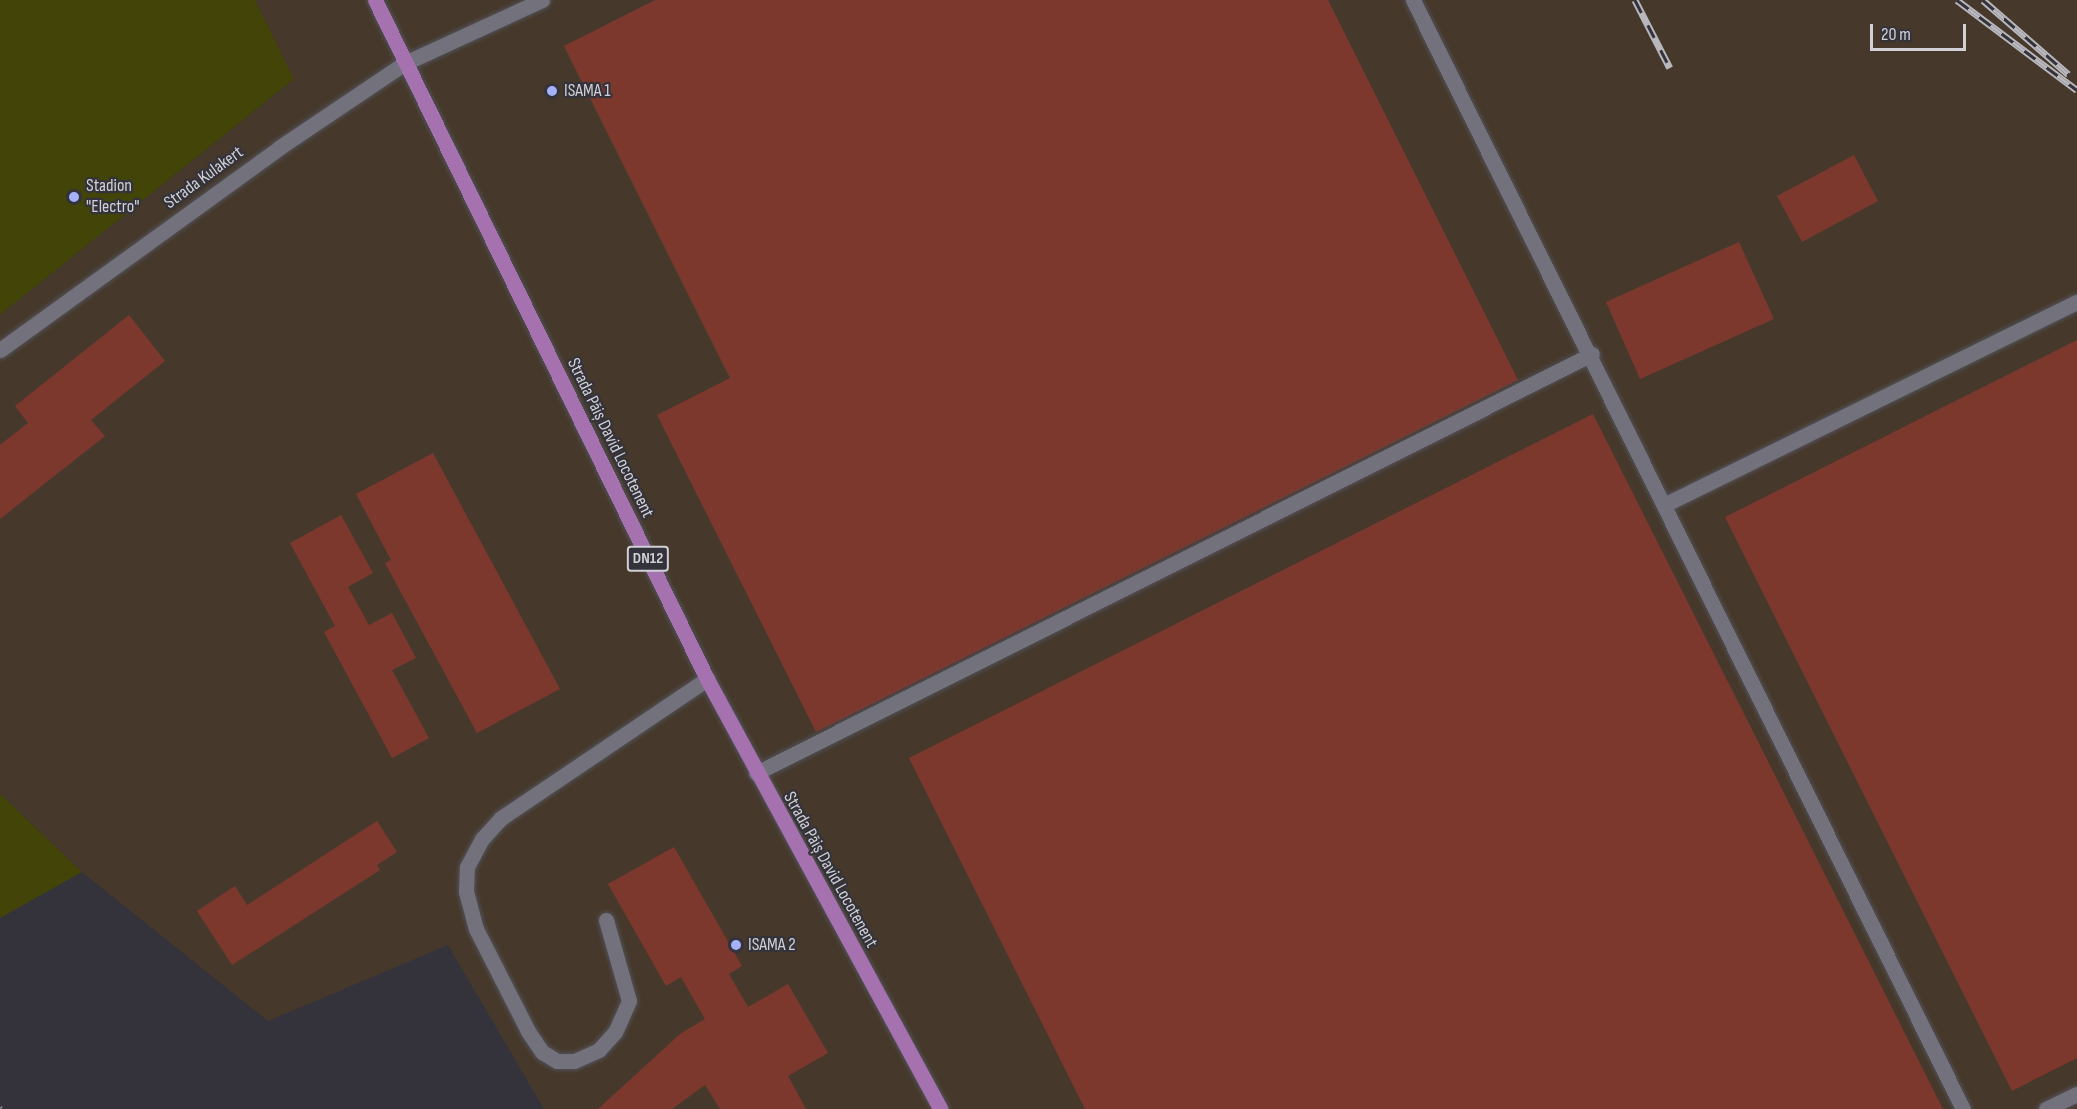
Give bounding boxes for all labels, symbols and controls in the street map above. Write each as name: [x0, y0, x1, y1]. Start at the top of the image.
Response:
scale bar: [1873, 12, 1969, 50]
text: 20 m: [1881, 24, 1911, 45]
place label: ISAMA 1: [564, 80, 611, 102]
marker: ISAMA 1: [545, 84, 559, 98]
street label: Strada Kulakert: [160, 142, 248, 214]
place label: Stadion "Electro": [86, 176, 139, 219]
marker: Stadion "Electro": [67, 190, 81, 204]
street label: Strada Păiș David Locotenent: [562, 355, 658, 521]
road number: DN12: [626, 546, 670, 572]
street label: Strada Păiș David Locotenent: [778, 788, 882, 952]
place label: ISAMA 2: [748, 934, 796, 956]
marker: ISAMA 2: [729, 938, 743, 952]

